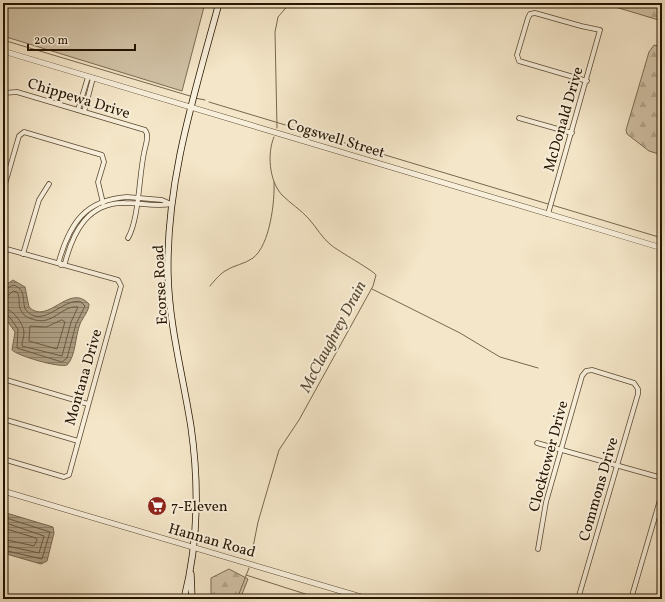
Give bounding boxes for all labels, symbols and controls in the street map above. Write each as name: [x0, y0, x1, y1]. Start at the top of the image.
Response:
scale bar: [28, 26, 135, 52]
text: 200 m: [34, 33, 68, 49]
street label: McDonald Drive: [539, 64, 589, 174]
street label: Chippewa Drive: [25, 74, 132, 125]
street label: Cogswell Street: [284, 115, 387, 164]
street label: Ecorse Road: [149, 244, 174, 326]
water label: McClaughrey Drain: [295, 277, 372, 397]
street label: Montana Drive: [61, 327, 108, 428]
street label: Clocktower Drive: [525, 399, 574, 514]
street label: Commons Drive: [575, 435, 624, 544]
supermarket icon: 7-Eleven: [146, 495, 168, 517]
place label: 7-Eleven: [171, 497, 228, 518]
street label: Hannan Road: [165, 519, 258, 564]

